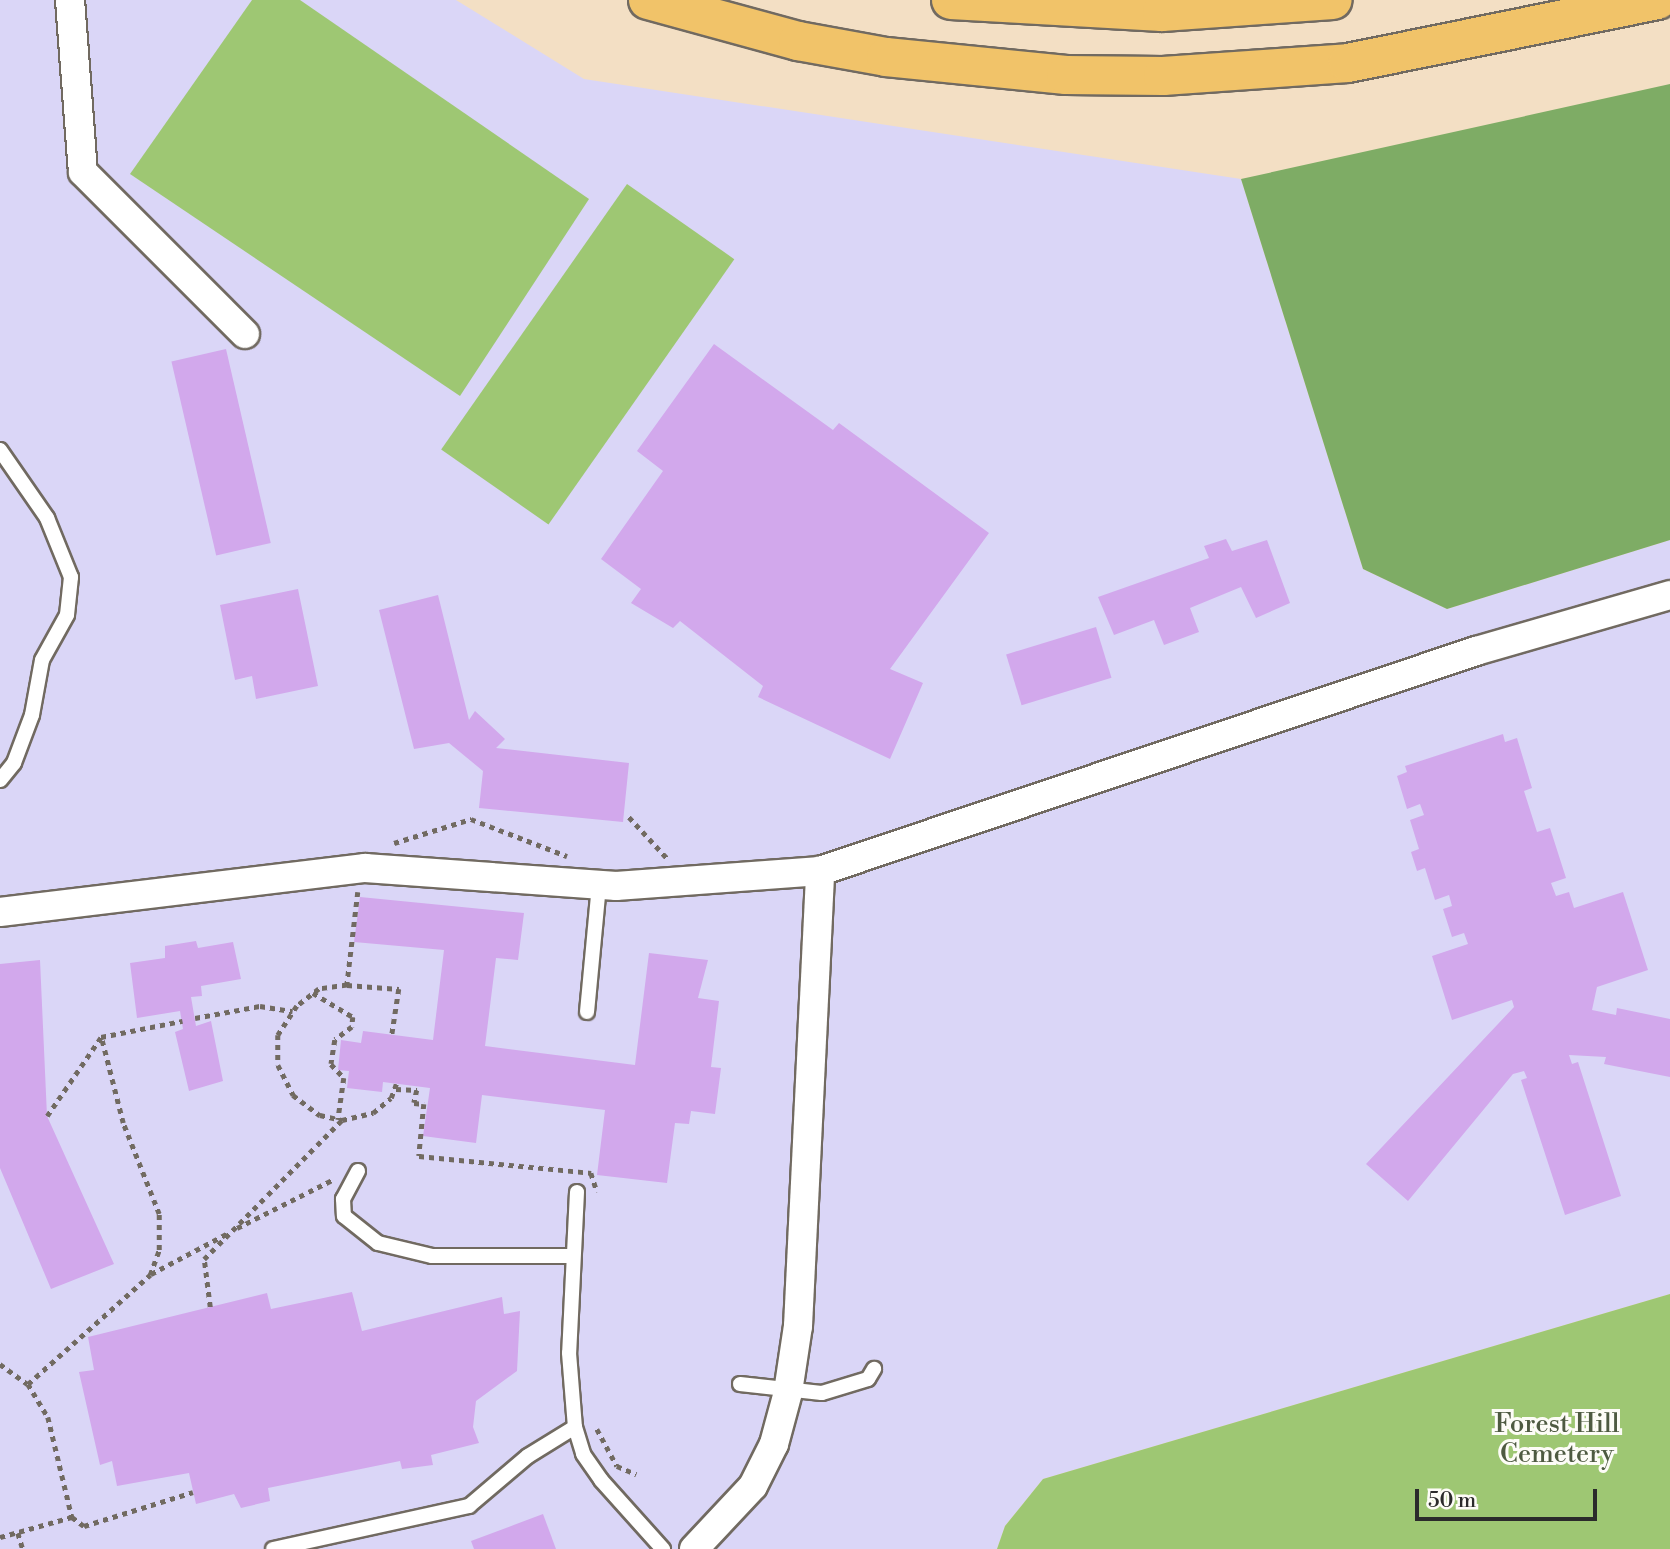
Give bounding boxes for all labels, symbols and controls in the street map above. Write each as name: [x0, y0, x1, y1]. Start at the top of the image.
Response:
park label: Forest Hill Cemetery: [1495, 1409, 1619, 1470]
scale bar: [1418, 1476, 1600, 1520]
text: 50 m: [1428, 1488, 1476, 1514]

